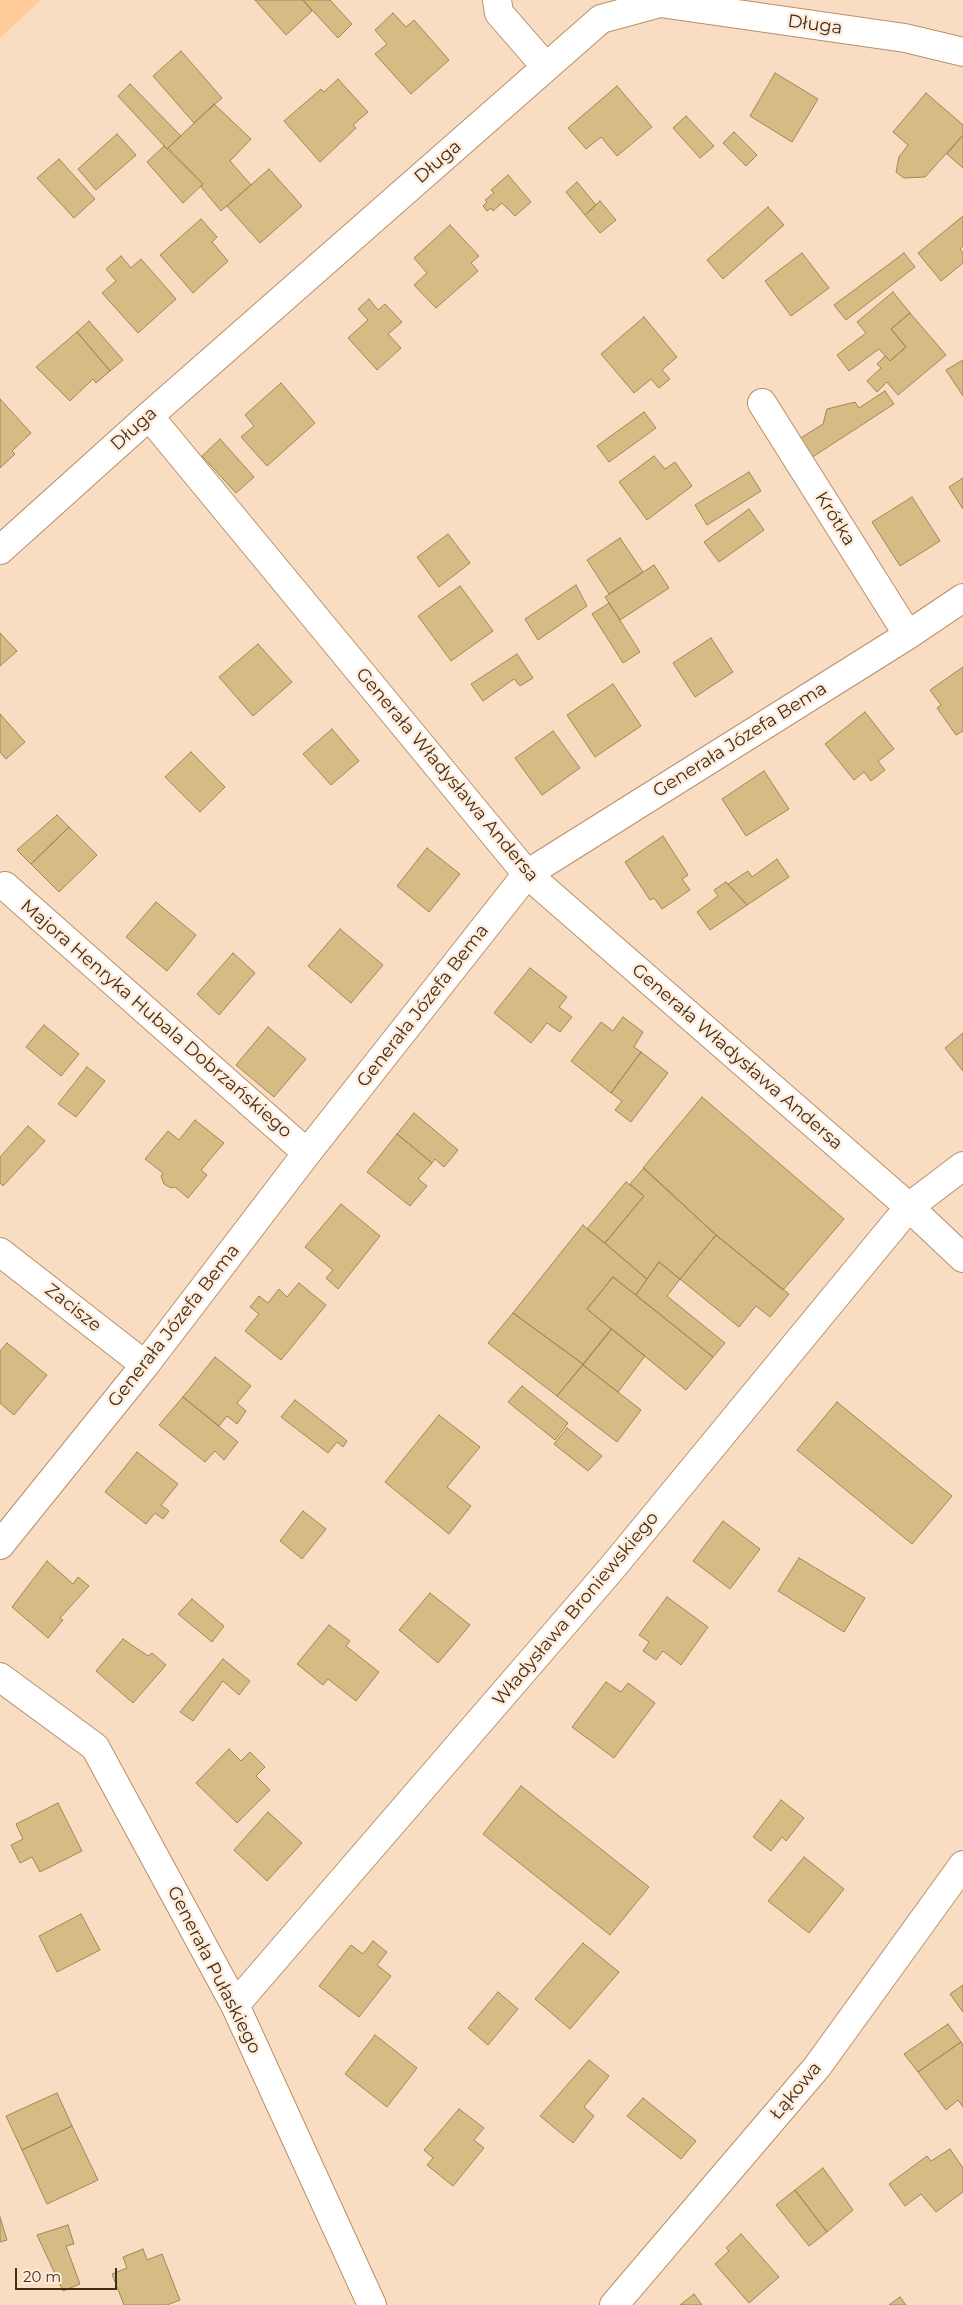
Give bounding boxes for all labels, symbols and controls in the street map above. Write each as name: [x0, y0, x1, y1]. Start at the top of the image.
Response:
street label: Długa: [786, 10, 844, 40]
street label: Długa: [410, 136, 466, 188]
street label: Długa: [106, 403, 162, 455]
street label: Krótka: [810, 488, 860, 550]
street label: Generała Władysława Andersa: [351, 664, 543, 886]
street label: Generała Józefa Bema: [649, 678, 831, 802]
street label: Majora Henryka Hubala Dobrzańskiego: [16, 895, 296, 1143]
street label: Generała Józefa Bema: [353, 920, 493, 1092]
street label: Generała Władysława Andersa: [627, 959, 847, 1155]
street label: Generała Józefa Bema: [104, 1240, 244, 1412]
street label: Zacisze: [40, 1279, 106, 1337]
street label: Władysława Broniewskiego: [488, 1508, 664, 1710]
street label: Generała Pułaskiego: [162, 1883, 266, 2057]
street label: Łąkowa: [766, 2058, 826, 2124]
scale bar: [18, 2258, 120, 2290]
text: 20 m: [23, 2267, 61, 2286]

